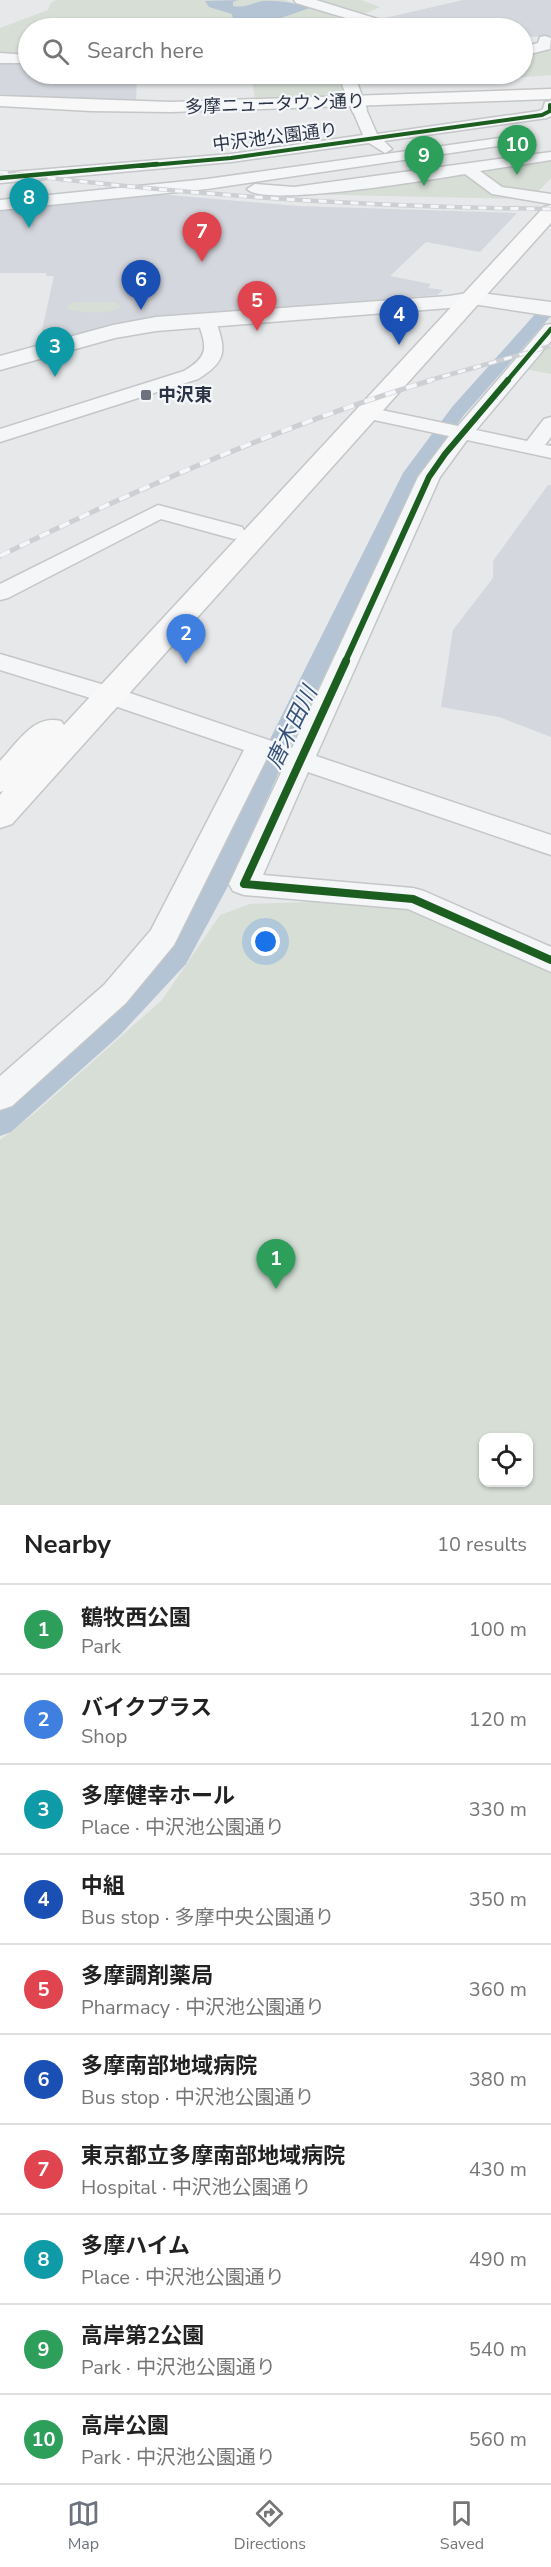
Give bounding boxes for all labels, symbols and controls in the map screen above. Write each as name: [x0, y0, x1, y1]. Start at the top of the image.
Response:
search box: [18, 18, 533, 84]
icon: search: [39, 35, 72, 68]
text: Search here: [87, 36, 204, 66]
street label: 多摩ニュータウン通り: [185, 89, 365, 119]
street label: 中沢池公園通り: [211, 117, 339, 157]
pin: 10: [498, 126, 536, 175]
pin: 9: [404, 136, 444, 186]
pin: 8: [9, 178, 48, 228]
pin: 7: [182, 212, 222, 262]
pin: 6: [122, 260, 160, 310]
pin: 5: [238, 282, 276, 331]
pin: 4: [380, 296, 418, 345]
pin: 3: [36, 328, 74, 377]
place label: 中沢東: [158, 383, 212, 407]
marker: 中沢東: [139, 388, 153, 402]
pin: 2: [166, 614, 206, 664]
water label: 唐木田川: [259, 680, 326, 774]
your location: [251, 927, 280, 956]
pin: 1: [256, 1240, 296, 1289]
map controls: [479, 1433, 533, 1487]
button: locate: [479, 1433, 533, 1487]
text: Nearby: [24, 1527, 111, 1562]
text: 10 results: [437, 1531, 527, 1558]
text: 鶴牧西公園: [81, 1603, 191, 1633]
text: 1: [38, 1616, 50, 1643]
text: 100 m: [469, 1616, 527, 1643]
text: Park: [81, 1633, 121, 1660]
text: バイクプラス: [81, 1693, 212, 1723]
text: 2: [38, 1706, 50, 1733]
text: 120 m: [469, 1706, 527, 1733]
text: Shop: [81, 1723, 127, 1750]
text: 多摩健幸ホール: [81, 1781, 235, 1811]
text: 3: [38, 1796, 50, 1823]
text: 330 m: [469, 1796, 527, 1823]
text: Place · 中沢池公園通り: [81, 1814, 285, 1841]
text: 中組: [81, 1871, 125, 1901]
text: 4: [38, 1886, 50, 1913]
text: 350 m: [469, 1886, 527, 1913]
text: Bus stop · 多摩中央公園通り: [81, 1904, 335, 1931]
text: 多摩調剤薬局: [81, 1961, 213, 1991]
text: 5: [38, 1976, 50, 2003]
text: 360 m: [469, 1976, 527, 2003]
text: Pharmacy · 中沢池公園通り: [81, 1994, 325, 2021]
text: 多摩南部地域病院: [81, 2051, 257, 2081]
text: 6: [38, 2066, 50, 2093]
text: 380 m: [469, 2066, 527, 2093]
text: Bus stop · 中沢池公園通り: [81, 2084, 315, 2111]
text: 東京都立多摩南部地域病院: [81, 2141, 345, 2171]
text: 7: [38, 2156, 50, 2183]
text: 430 m: [469, 2156, 527, 2183]
text: Hospital · 中沢池公園通り: [81, 2174, 312, 2201]
text: 多摩ハイム: [81, 2231, 190, 2261]
text: 8: [38, 2246, 50, 2273]
text: 490 m: [469, 2246, 527, 2273]
text: Place · 中沢池公園通り: [81, 2264, 285, 2291]
text: 高岸第2公園: [81, 2321, 204, 2351]
text: 9: [38, 2336, 50, 2363]
text: 540 m: [469, 2336, 527, 2363]
text: Park · 中沢池公園通り: [81, 2354, 276, 2381]
text: 高岸公園: [81, 2411, 169, 2441]
text: 10: [32, 2426, 56, 2453]
text: 560 m: [469, 2426, 527, 2453]
text: Park · 中沢池公園通り: [81, 2444, 276, 2471]
tab: Map: [67, 2497, 100, 2555]
tab: Directions: [234, 2497, 306, 2555]
tab: Saved: [440, 2497, 484, 2555]

